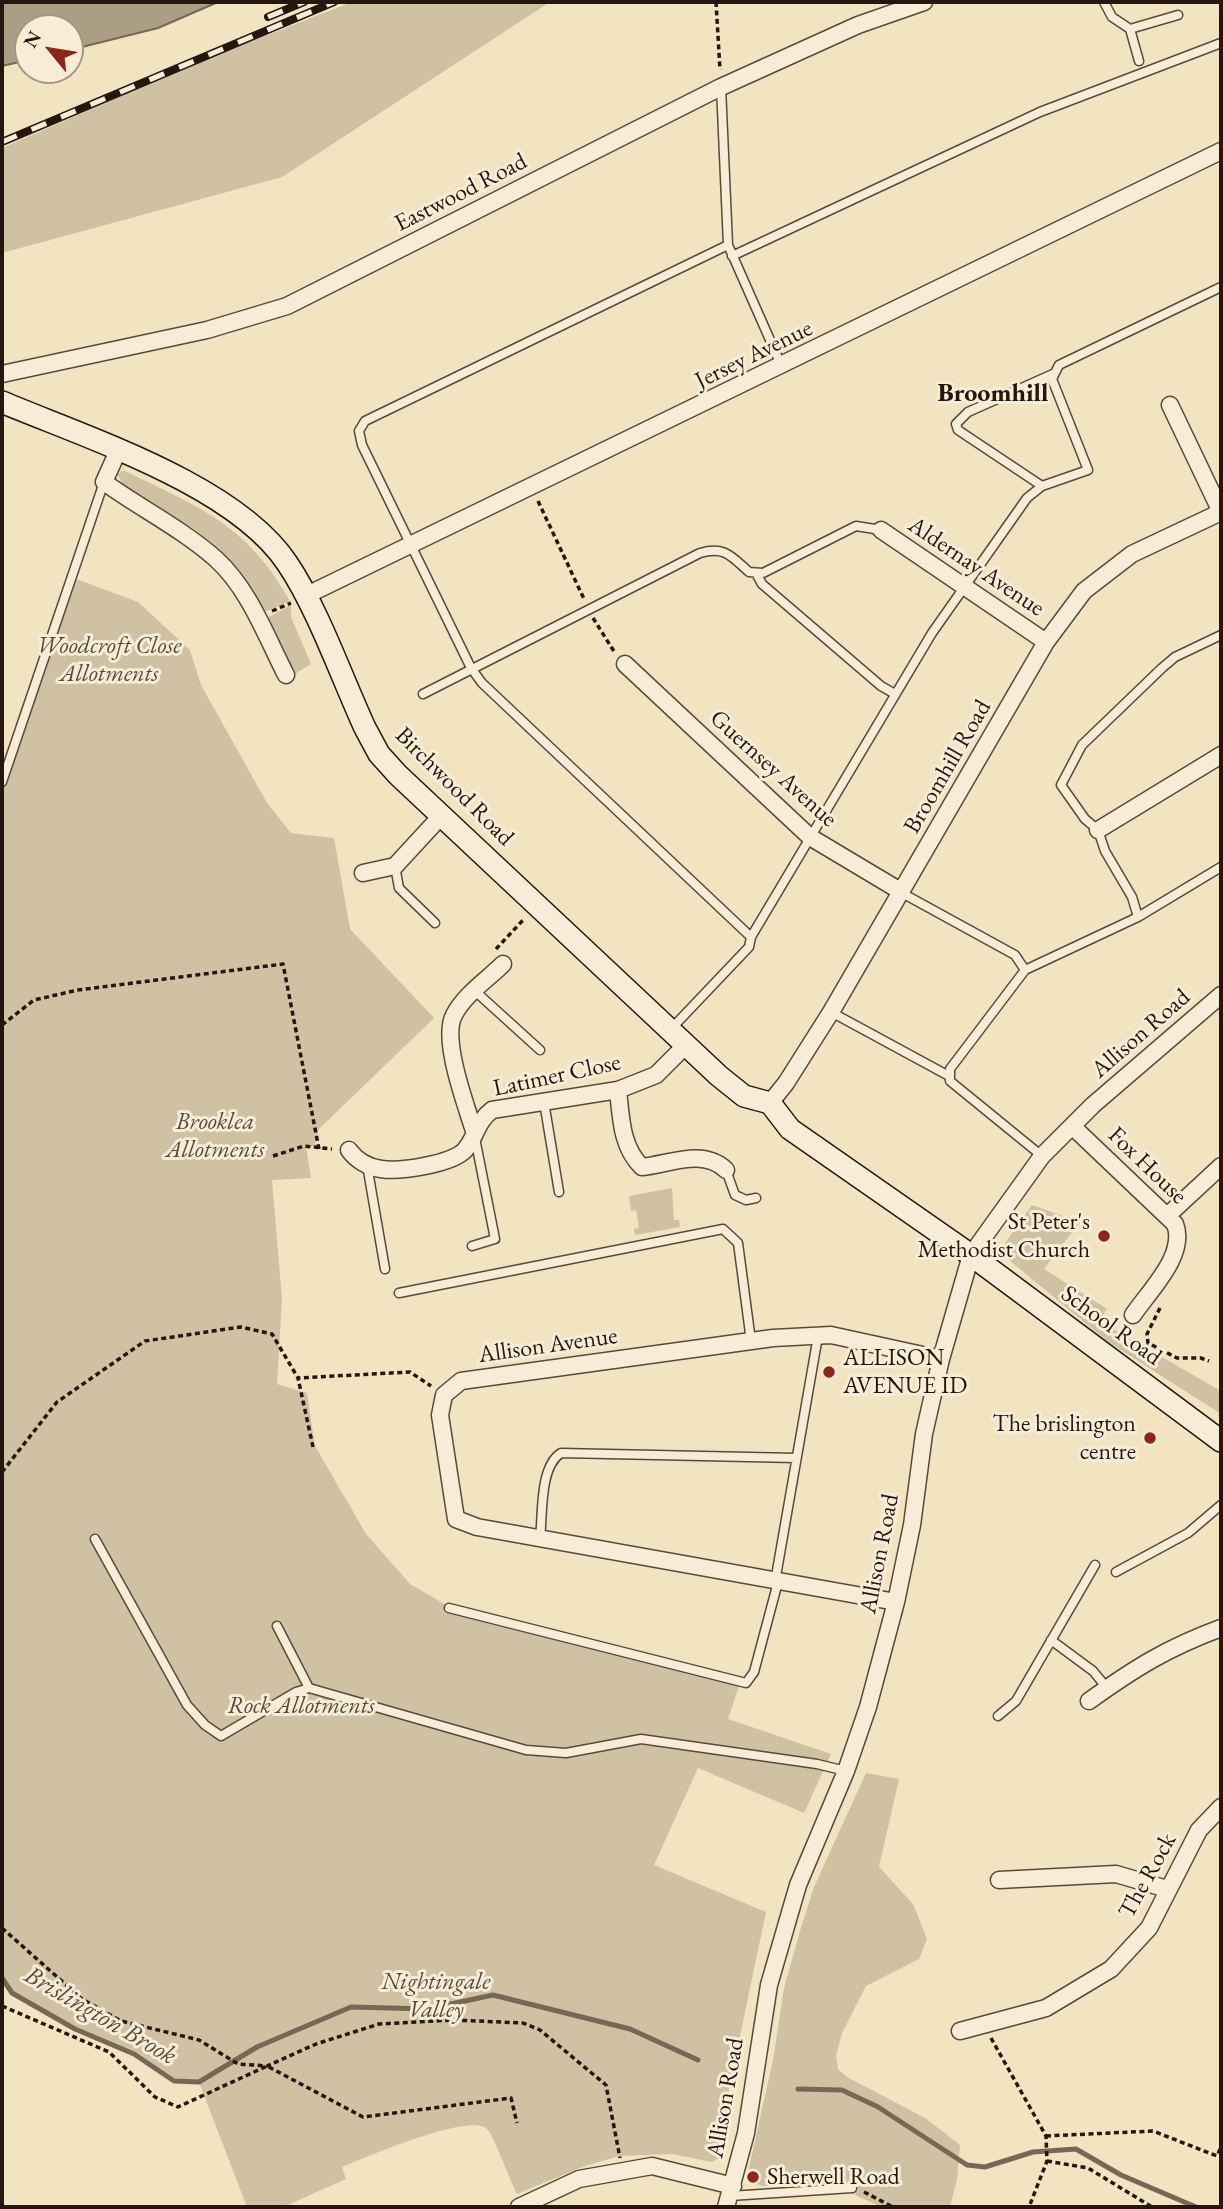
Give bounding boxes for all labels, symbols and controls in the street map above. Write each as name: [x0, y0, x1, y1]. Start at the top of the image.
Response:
north arrow: [14, 14, 84, 84]
text: N: [17, 26, 47, 52]
street label: Eastwood Road: [390, 147, 532, 239]
street label: Jersey Avenue: [691, 314, 817, 396]
district label: Broomhill: [938, 378, 1048, 410]
street label: Aldernay Avenue: [902, 511, 1050, 623]
park label: Woodcroft Close Allotments: [37, 632, 181, 688]
street label: Broomhill Road: [898, 695, 998, 839]
street label: Guernsey Avenue: [703, 704, 843, 834]
street label: Birchwood Road: [389, 722, 519, 852]
street label: Allison Road: [1086, 983, 1196, 1085]
street label: Latimer Close: [491, 1048, 623, 1104]
park label: Brooklea Allotments: [166, 1108, 264, 1164]
street label: Fox House: [1101, 1121, 1193, 1211]
place label: St Peter's Methodist Church: [917, 1208, 1090, 1264]
marker: St Peter's Methodist Church: [1096, 1228, 1112, 1244]
street label: School Road: [1055, 1280, 1167, 1372]
street label: Allison Avenue: [477, 1322, 619, 1370]
place label: ALLISON AVENUE ID: [843, 1344, 967, 1400]
marker: ALLISON AVENUE ID: [821, 1364, 837, 1380]
place label: The brislington centre: [993, 1410, 1136, 1466]
marker: The brislington centre: [1142, 1430, 1158, 1446]
street label: Allison Road: [854, 1492, 906, 1616]
park label: Rock Allotments: [227, 1692, 375, 1720]
street label: The Rock: [1113, 1829, 1183, 1923]
water label: Brislington Brook: [18, 1960, 182, 2072]
park label: Nightingale Valley: [382, 1968, 490, 2024]
street label: Allison Road: [701, 2036, 751, 2160]
place label: Sherwell Road: [767, 2163, 900, 2191]
marker: Sherwell Road: [745, 2169, 761, 2185]

